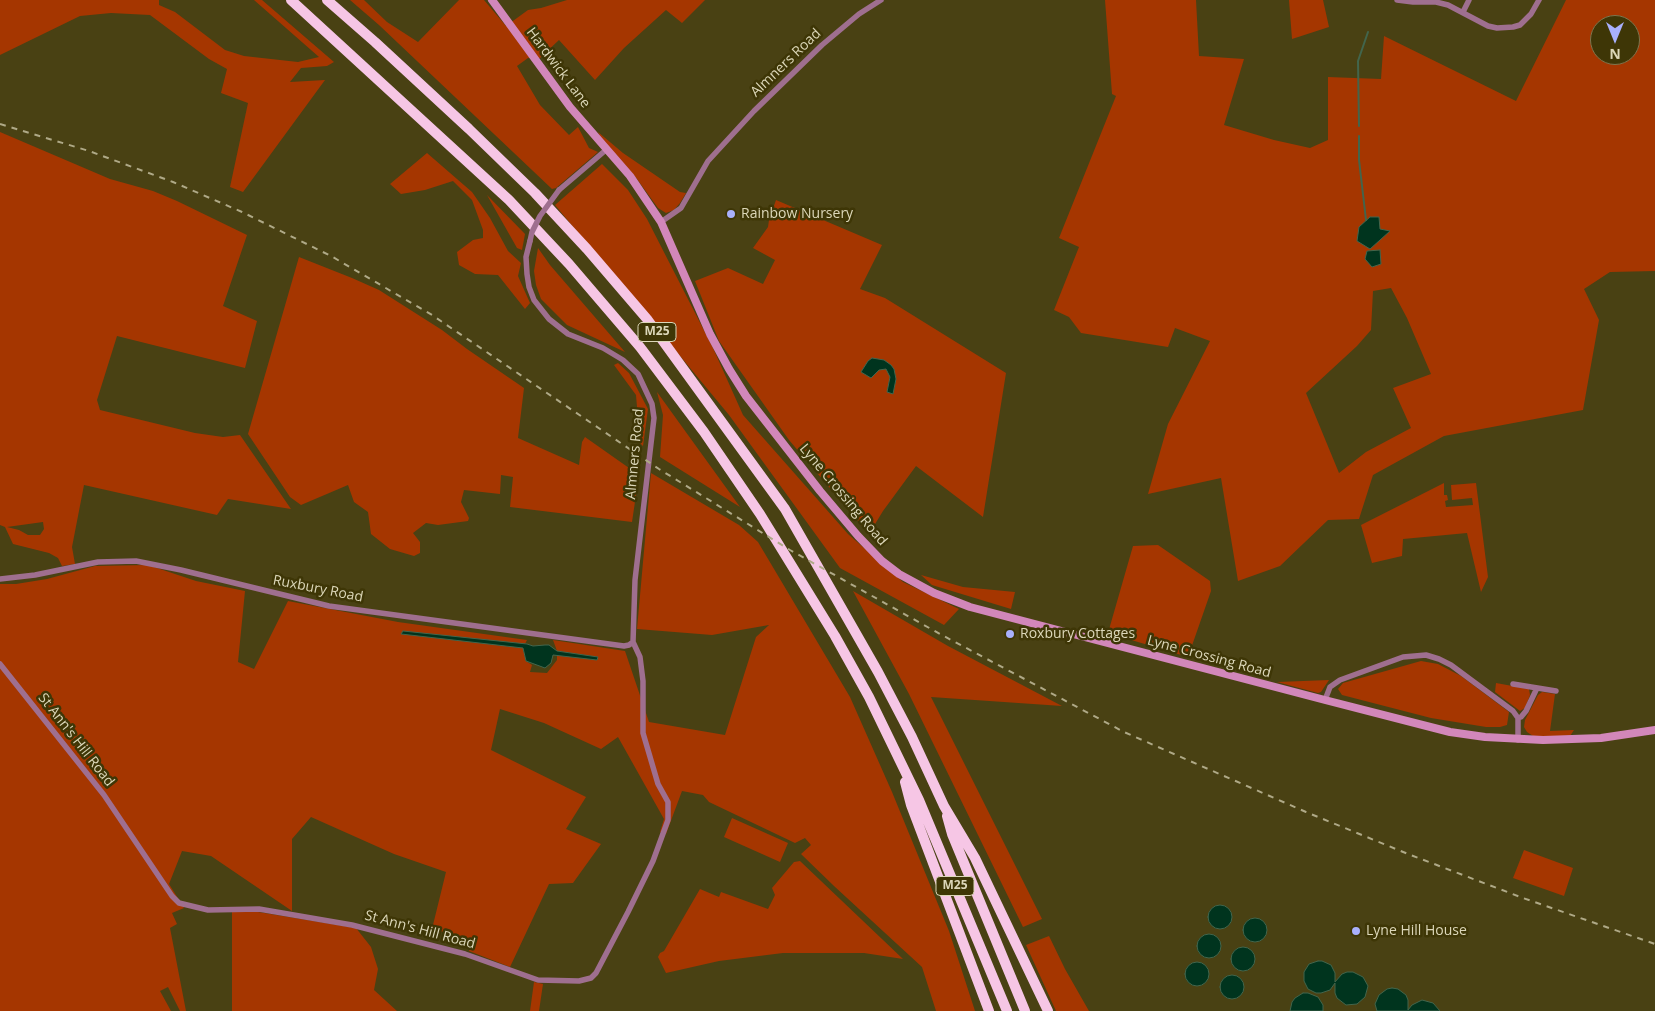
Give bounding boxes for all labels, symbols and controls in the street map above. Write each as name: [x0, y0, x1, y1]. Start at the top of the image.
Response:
north arrow: [1590, 15, 1640, 65]
street label: Hardwick Lane: [522, 25, 594, 111]
street label: Almners Road: [747, 25, 825, 101]
text: N: [1609, 45, 1621, 64]
place label: Rainbow Nursery: [741, 206, 853, 222]
marker: Rainbow Nursery: [725, 208, 737, 220]
road number: M25: [638, 322, 676, 342]
street label: Almners Road: [623, 408, 647, 500]
street label: Lyne Crossing Road: [796, 441, 890, 549]
street label: Ruxbury Road: [271, 572, 365, 606]
place label: Roxbury Cottages: [1020, 626, 1135, 642]
marker: Roxbury Cottages: [1004, 628, 1016, 640]
street label: Lyne Crossing Road: [1145, 632, 1273, 682]
street label: St Ann's Hill Road: [34, 690, 118, 790]
road number: M25: [936, 876, 974, 896]
street label: St Ann's Hill Road: [363, 907, 477, 953]
place label: Lyne Hill House: [1366, 923, 1467, 939]
marker: Lyne Hill House: [1350, 925, 1362, 937]

